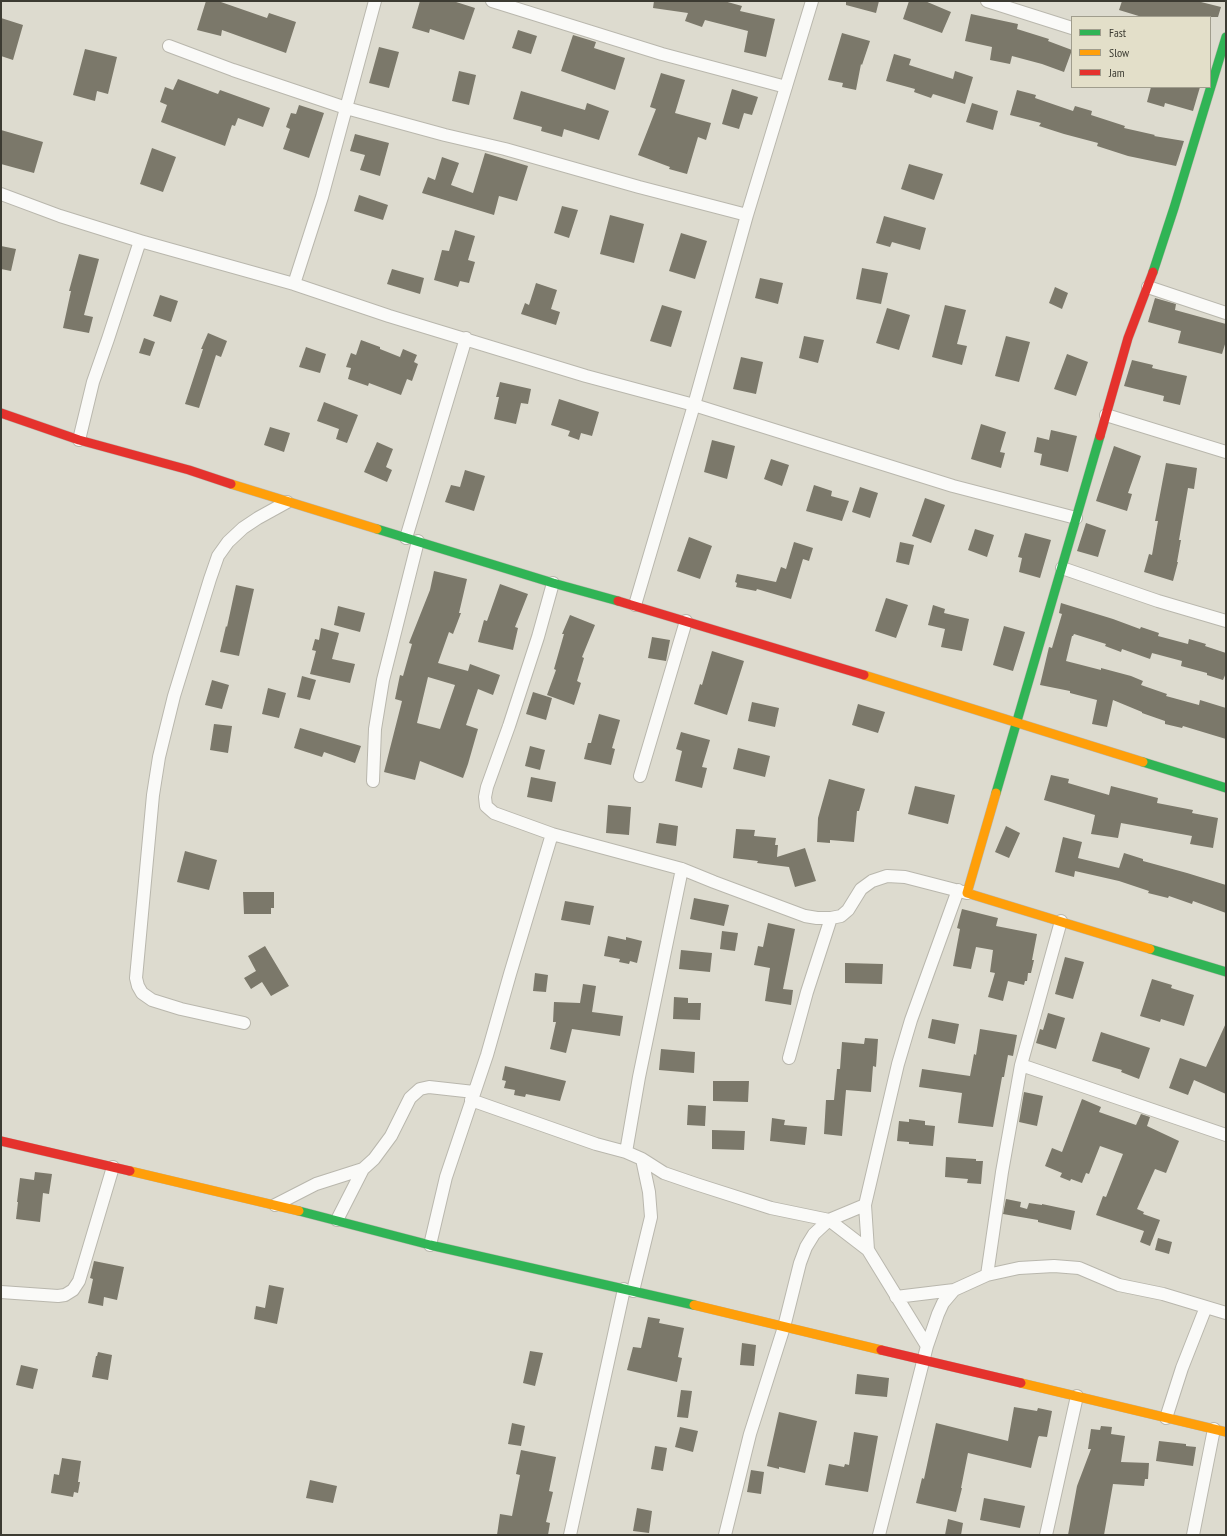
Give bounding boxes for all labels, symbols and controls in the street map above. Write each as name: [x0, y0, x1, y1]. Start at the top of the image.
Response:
legend: [1071, 16, 1211, 88]
text: Fast: [1109, 25, 1126, 40]
text: Slow: [1109, 45, 1129, 60]
text: Jam: [1109, 65, 1125, 80]

